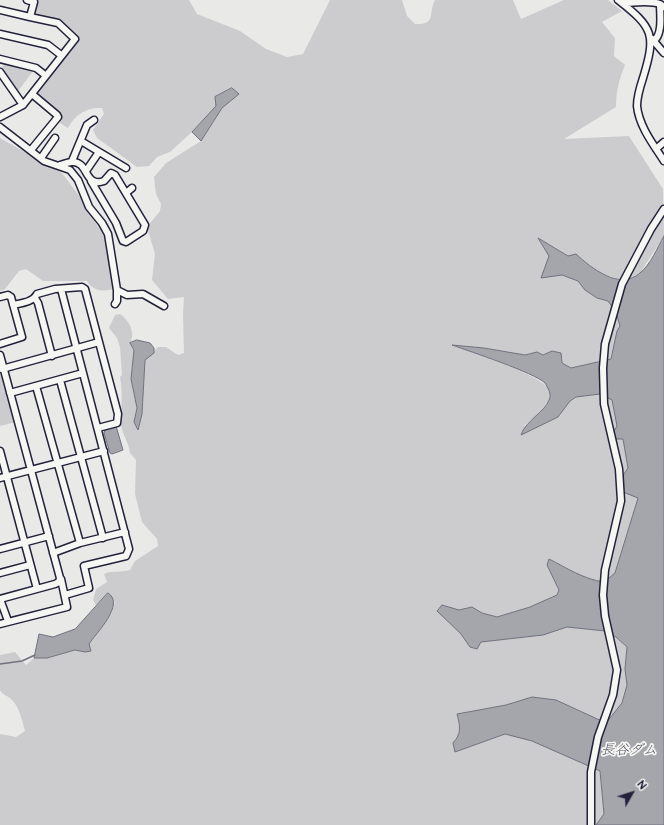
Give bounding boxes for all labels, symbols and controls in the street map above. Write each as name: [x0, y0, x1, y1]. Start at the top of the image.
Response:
water label: 長谷ダム: [601, 742, 657, 758]
north arrow: [612, 773, 652, 813]
text: N: [634, 778, 649, 792]

